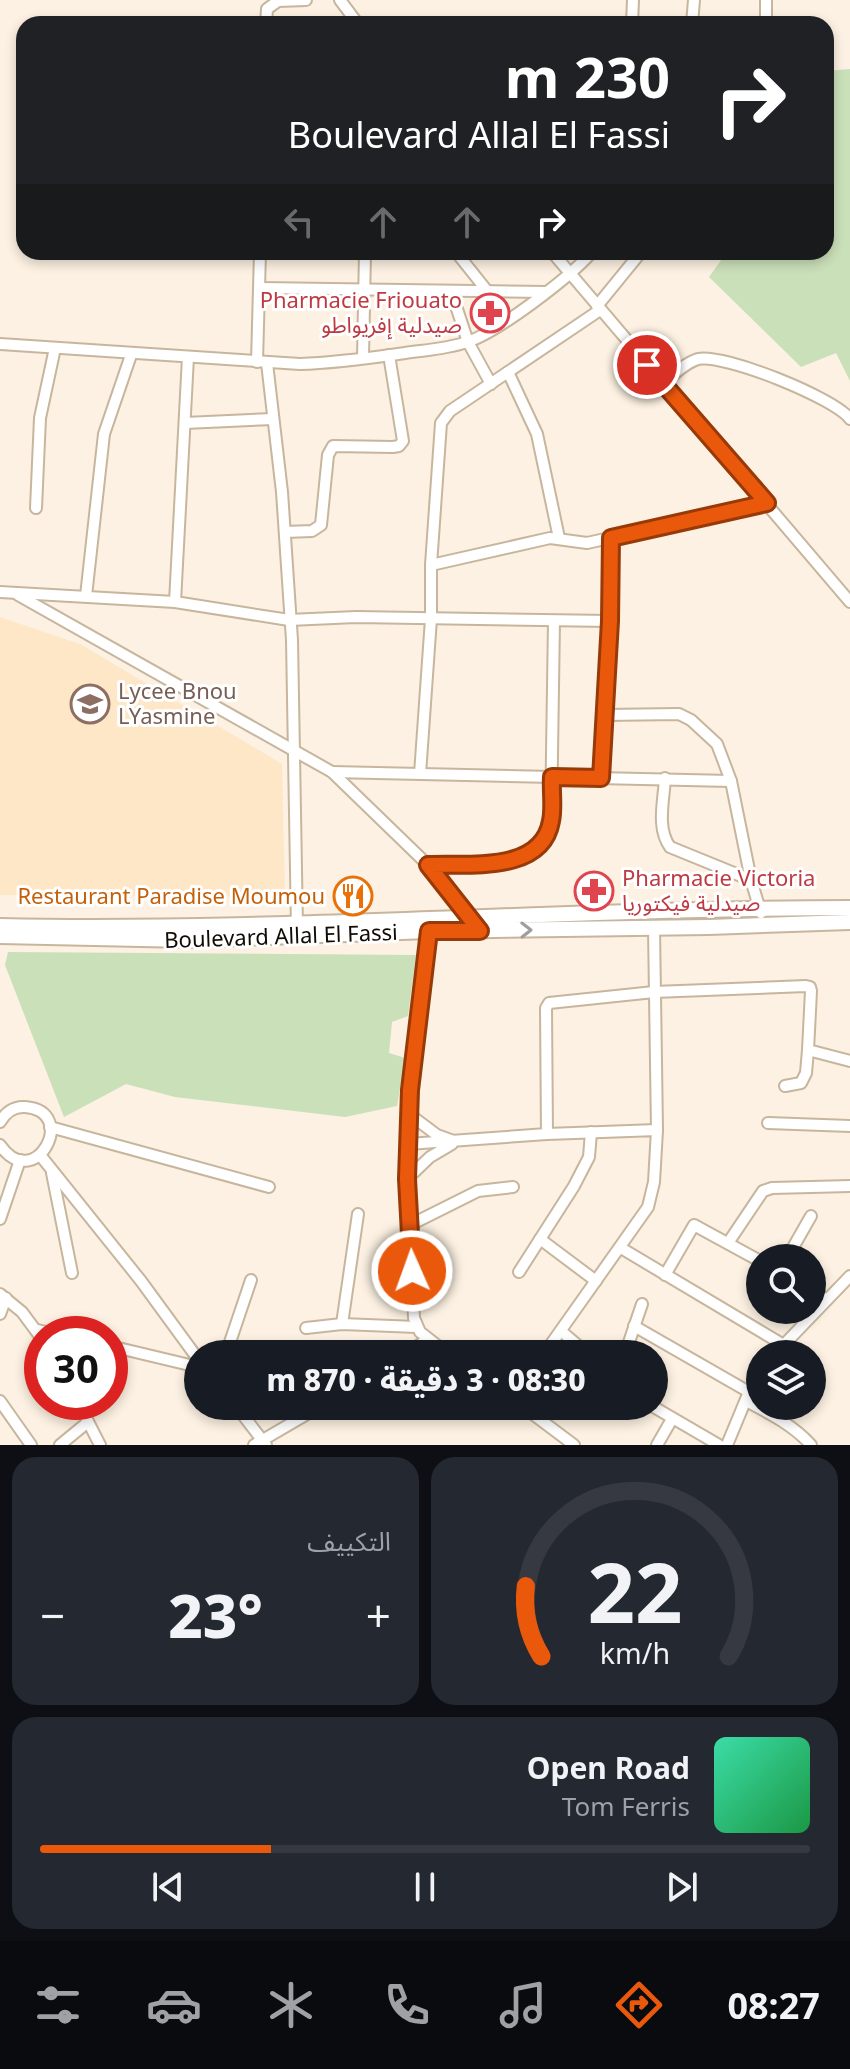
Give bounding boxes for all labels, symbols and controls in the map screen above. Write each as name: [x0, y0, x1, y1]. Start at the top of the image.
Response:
text: 230 m: [505, 38, 670, 114]
icon: right: [698, 48, 802, 152]
text: Boulevard Allal El Fassi: [288, 110, 670, 159]
icon: left: [277, 200, 321, 244]
icon: ahead: [361, 200, 405, 244]
icon: ahead: [445, 200, 489, 244]
icon: right: [529, 200, 573, 244]
place label: Pharmacie Friouato صيدلية إفريواطو: [260, 284, 462, 340]
pharmacy icon: Pharmacie Friouato صيدلية إفريواطو: [469, 292, 511, 334]
pin: [613, 331, 681, 399]
icon: arrive: [625, 343, 669, 387]
place label: Lycee Bnou LYasmine: [118, 675, 237, 730]
school or university icon: Lycee Bnou LYasmine: [69, 683, 111, 725]
place label: Pharmacie Victoria صيدلية فيكتوريا: [622, 862, 815, 917]
pharmacy icon: Pharmacie Victoria صيدلية فيكتوريا: [573, 870, 615, 912]
restaurant icon: Restaurant Paradise Moumou: [332, 875, 374, 917]
place label: Restaurant Paradise Moumou: [17, 880, 325, 910]
street label: Boulevard Allal El Fassi: [164, 916, 398, 954]
one-way arrow: [520, 921, 533, 939]
position arrow: [370, 1229, 454, 1313]
map controls: [746, 1244, 826, 1420]
button: search: [746, 1244, 826, 1324]
speed limit sign: 30: [24, 1316, 128, 1420]
button: layers: [746, 1340, 826, 1420]
text: 08:30 · 3 دقيقة · 870 m: [266, 1359, 586, 1400]
text: التكييف: [307, 1523, 391, 1559]
text: 22: [587, 1534, 682, 1647]
text: 23°: [168, 1574, 263, 1656]
text: −: [40, 1585, 65, 1645]
text: +: [366, 1585, 391, 1645]
text: km/h: [599, 1633, 670, 1672]
text: Open Road: [527, 1747, 690, 1788]
text: Tom Ferris: [562, 1788, 690, 1824]
icon: previous: [146, 1865, 190, 1909]
icon: pause: [403, 1865, 447, 1909]
icon: next: [660, 1865, 704, 1909]
icon: filters: [30, 1977, 86, 2033]
icon: car: [146, 1977, 202, 2033]
icon: climate: [263, 1977, 319, 2033]
icon: phone: [379, 1977, 435, 2033]
icon: music: [495, 1977, 551, 2033]
icon: directions: [611, 1977, 667, 2033]
text: 08:27: [727, 1981, 820, 2030]

